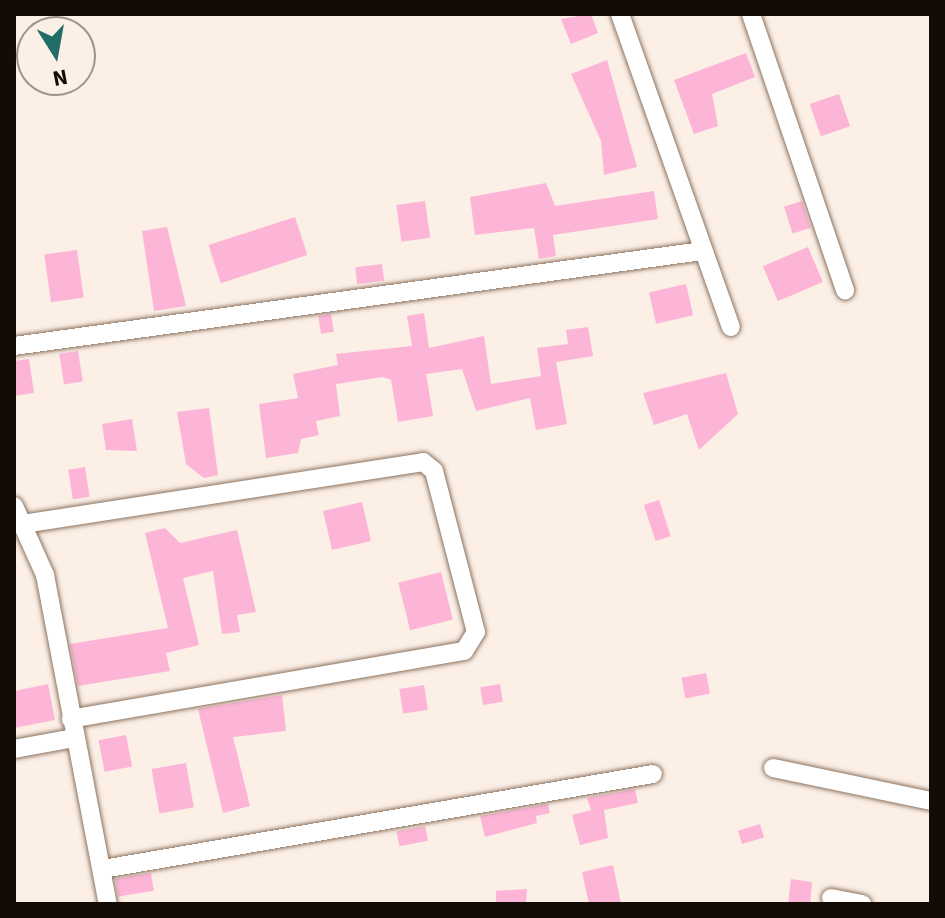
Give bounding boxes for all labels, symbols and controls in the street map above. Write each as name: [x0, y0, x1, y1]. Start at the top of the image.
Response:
north arrow: [16, 16, 96, 96]
text: N: [50, 60, 70, 95]

